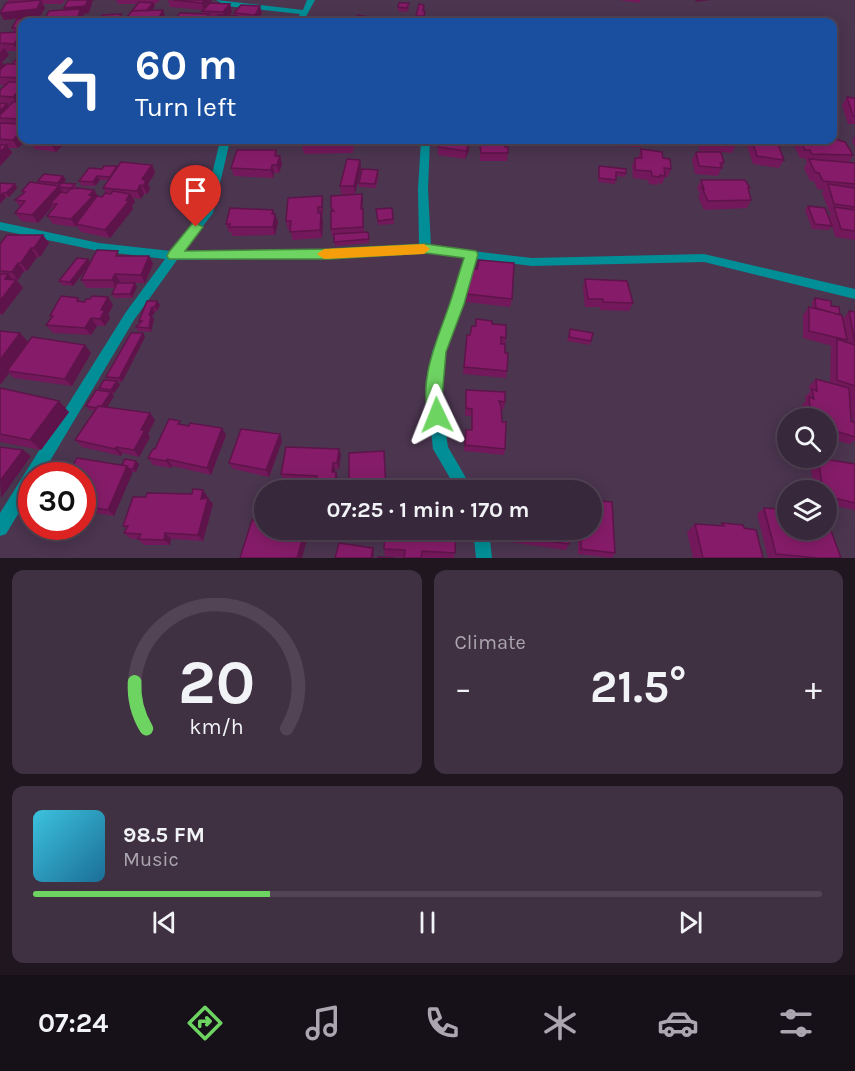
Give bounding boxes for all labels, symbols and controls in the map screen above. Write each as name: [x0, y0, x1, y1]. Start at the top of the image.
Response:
text: 60 m: [135, 40, 238, 90]
icon: left: [36, 42, 114, 120]
text: Turn left: [135, 91, 236, 123]
pin: [170, 165, 221, 227]
icon: arrive: [179, 174, 212, 207]
position arrow: [405, 383, 469, 447]
map controls: [777, 408, 837, 540]
button: search: [777, 408, 837, 468]
speed limit sign: 30: [18, 462, 96, 540]
button: layers: [777, 480, 837, 540]
text: 07:25 · 1 min · 170 m: [327, 497, 529, 523]
text: Climate: [455, 631, 526, 654]
text: 20: [178, 646, 255, 719]
text: 21.5°: [590, 661, 687, 713]
text: −: [455, 669, 472, 707]
text: +: [805, 669, 822, 707]
text: km/h: [190, 714, 244, 739]
text: 98.5 FM: [123, 822, 205, 848]
text: Music: [123, 848, 179, 871]
icon: previous: [148, 906, 181, 939]
icon: pause: [411, 906, 444, 939]
icon: next: [674, 906, 707, 939]
icon: directions: [184, 1002, 226, 1044]
icon: music: [302, 1002, 344, 1044]
icon: phone: [421, 1002, 463, 1044]
icon: climate: [539, 1002, 581, 1044]
icon: car: [657, 1002, 699, 1044]
icon: filters: [775, 1002, 817, 1044]
text: 07:24: [38, 1007, 108, 1039]

